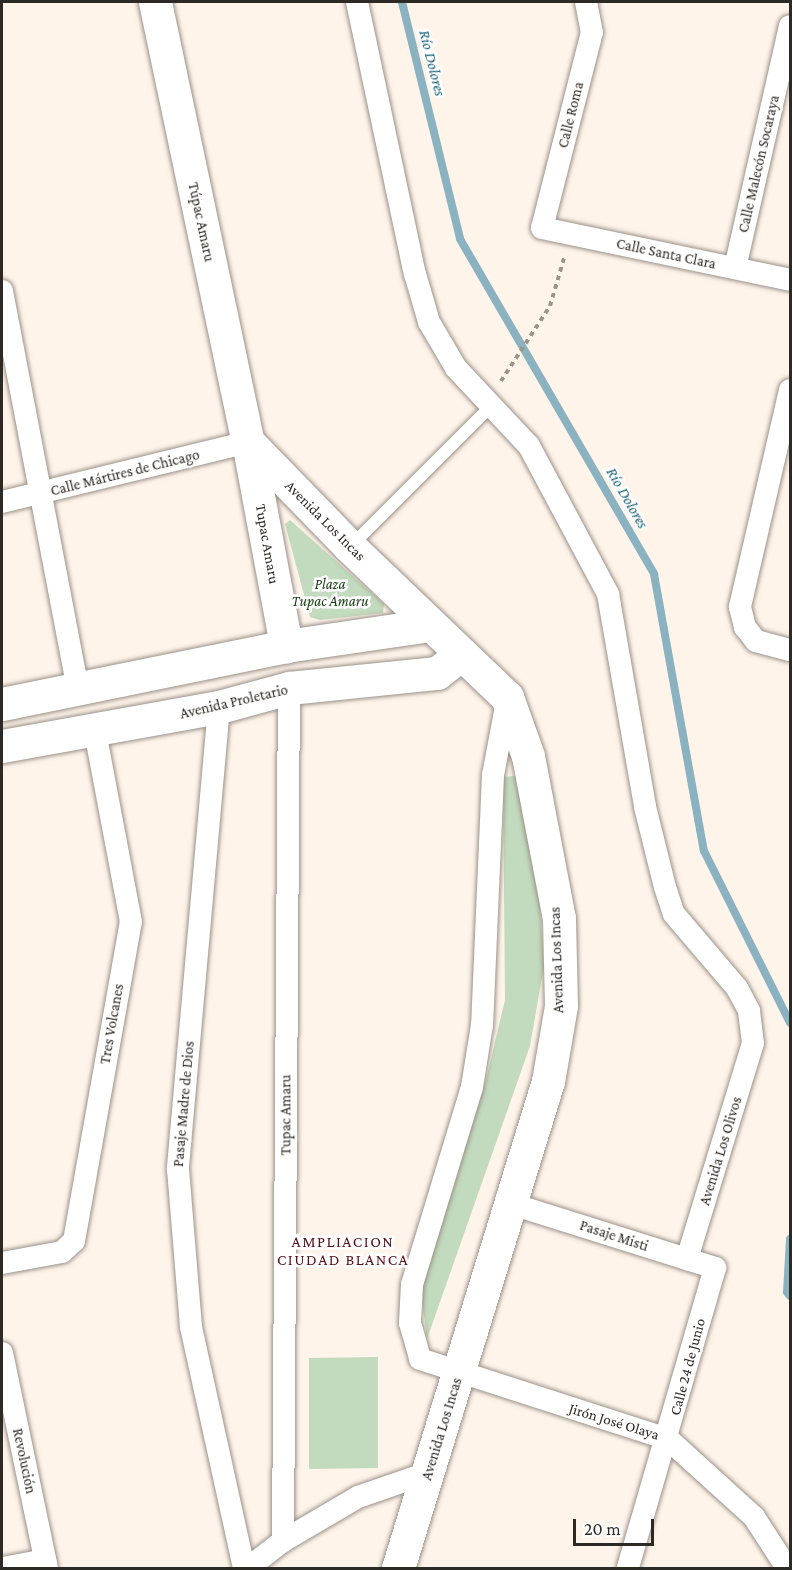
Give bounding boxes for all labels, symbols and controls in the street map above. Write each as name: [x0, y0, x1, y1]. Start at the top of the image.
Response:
water label: Río Dolores: [415, 28, 449, 98]
street label: Calle Roma: [554, 80, 588, 150]
street label: Calle Malecón Socaraya: [734, 93, 784, 235]
street label: Túpac Amaru: [184, 181, 218, 263]
street label: Calle Santa Clara: [615, 235, 717, 273]
street label: Calle Mártires de Chicago: [49, 446, 201, 500]
water label: Río Dolores: [602, 464, 652, 532]
street label: Avenida Los Incas: [281, 477, 369, 565]
street label: Tupac Amaru: [251, 503, 283, 585]
park label: Plaza Tupac Amaru: [291, 575, 369, 610]
street label: Avenida Proletario: [178, 681, 290, 723]
street label: Avenida Los Incas: [546, 906, 568, 1014]
street label: Tres Volcanes: [96, 982, 128, 1066]
street label: Pasaje Madre de Dios: [170, 1040, 198, 1168]
street label: Tupac Amaru: [277, 1075, 295, 1155]
street label: Avenida Los Olivos: [696, 1094, 746, 1208]
street label: Pasaje Misti: [577, 1216, 651, 1256]
district label: AMPLIACION CIUDAD BLANCA: [277, 1232, 409, 1270]
street label: Calle 24 de Junio: [666, 1316, 710, 1418]
street label: Avenida Los Incas: [418, 1375, 466, 1483]
street label: Jirón José Olaya: [567, 1400, 661, 1444]
street label: Revolución: [8, 1427, 40, 1495]
scale bar: [576, 1507, 657, 1545]
text: 20 m: [584, 1519, 621, 1539]

